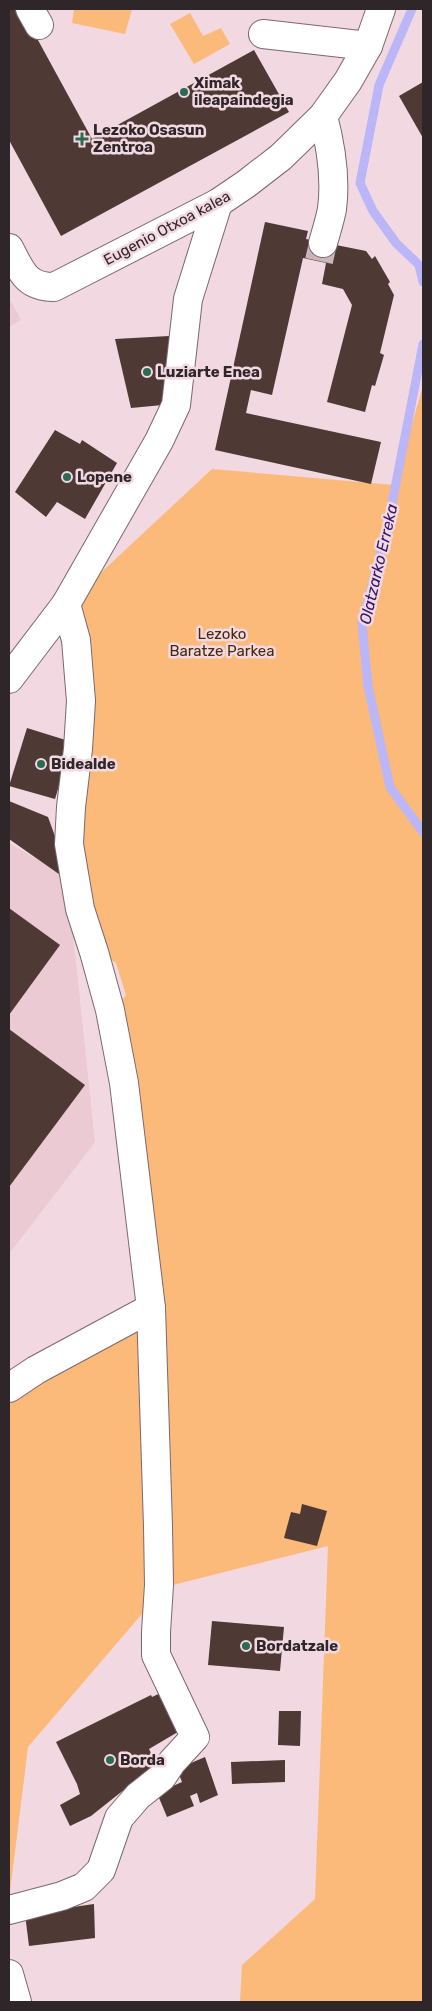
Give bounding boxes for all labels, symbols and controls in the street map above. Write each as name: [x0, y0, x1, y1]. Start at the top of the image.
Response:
place label: Ximak ileapaindegia: [194, 74, 294, 109]
marker: Ximak ileapaindegia: [178, 86, 190, 98]
place label: Lezoko Osasun Zentroa: [93, 121, 204, 156]
marker: Lezoko Osasun Zentroa: [75, 132, 89, 146]
street label: Eugenio Otxoa kalea: [101, 187, 233, 269]
place label: Luziarte Enea: [157, 363, 260, 381]
marker: Luziarte Enea: [141, 366, 153, 378]
place label: Lopene: [77, 468, 132, 486]
marker: Lopene: [61, 471, 73, 483]
water label: Olatzarko Erreka: [355, 502, 402, 626]
park label: Lezoko Baratze Parkea: [169, 625, 275, 660]
place label: Bidealde: [51, 755, 116, 773]
marker: Bidealde: [35, 758, 47, 770]
place label: Bordatzale: [256, 1637, 338, 1655]
marker: Bordatzale: [240, 1640, 252, 1652]
place label: Borda: [120, 1751, 165, 1769]
marker: Borda: [104, 1754, 116, 1766]

